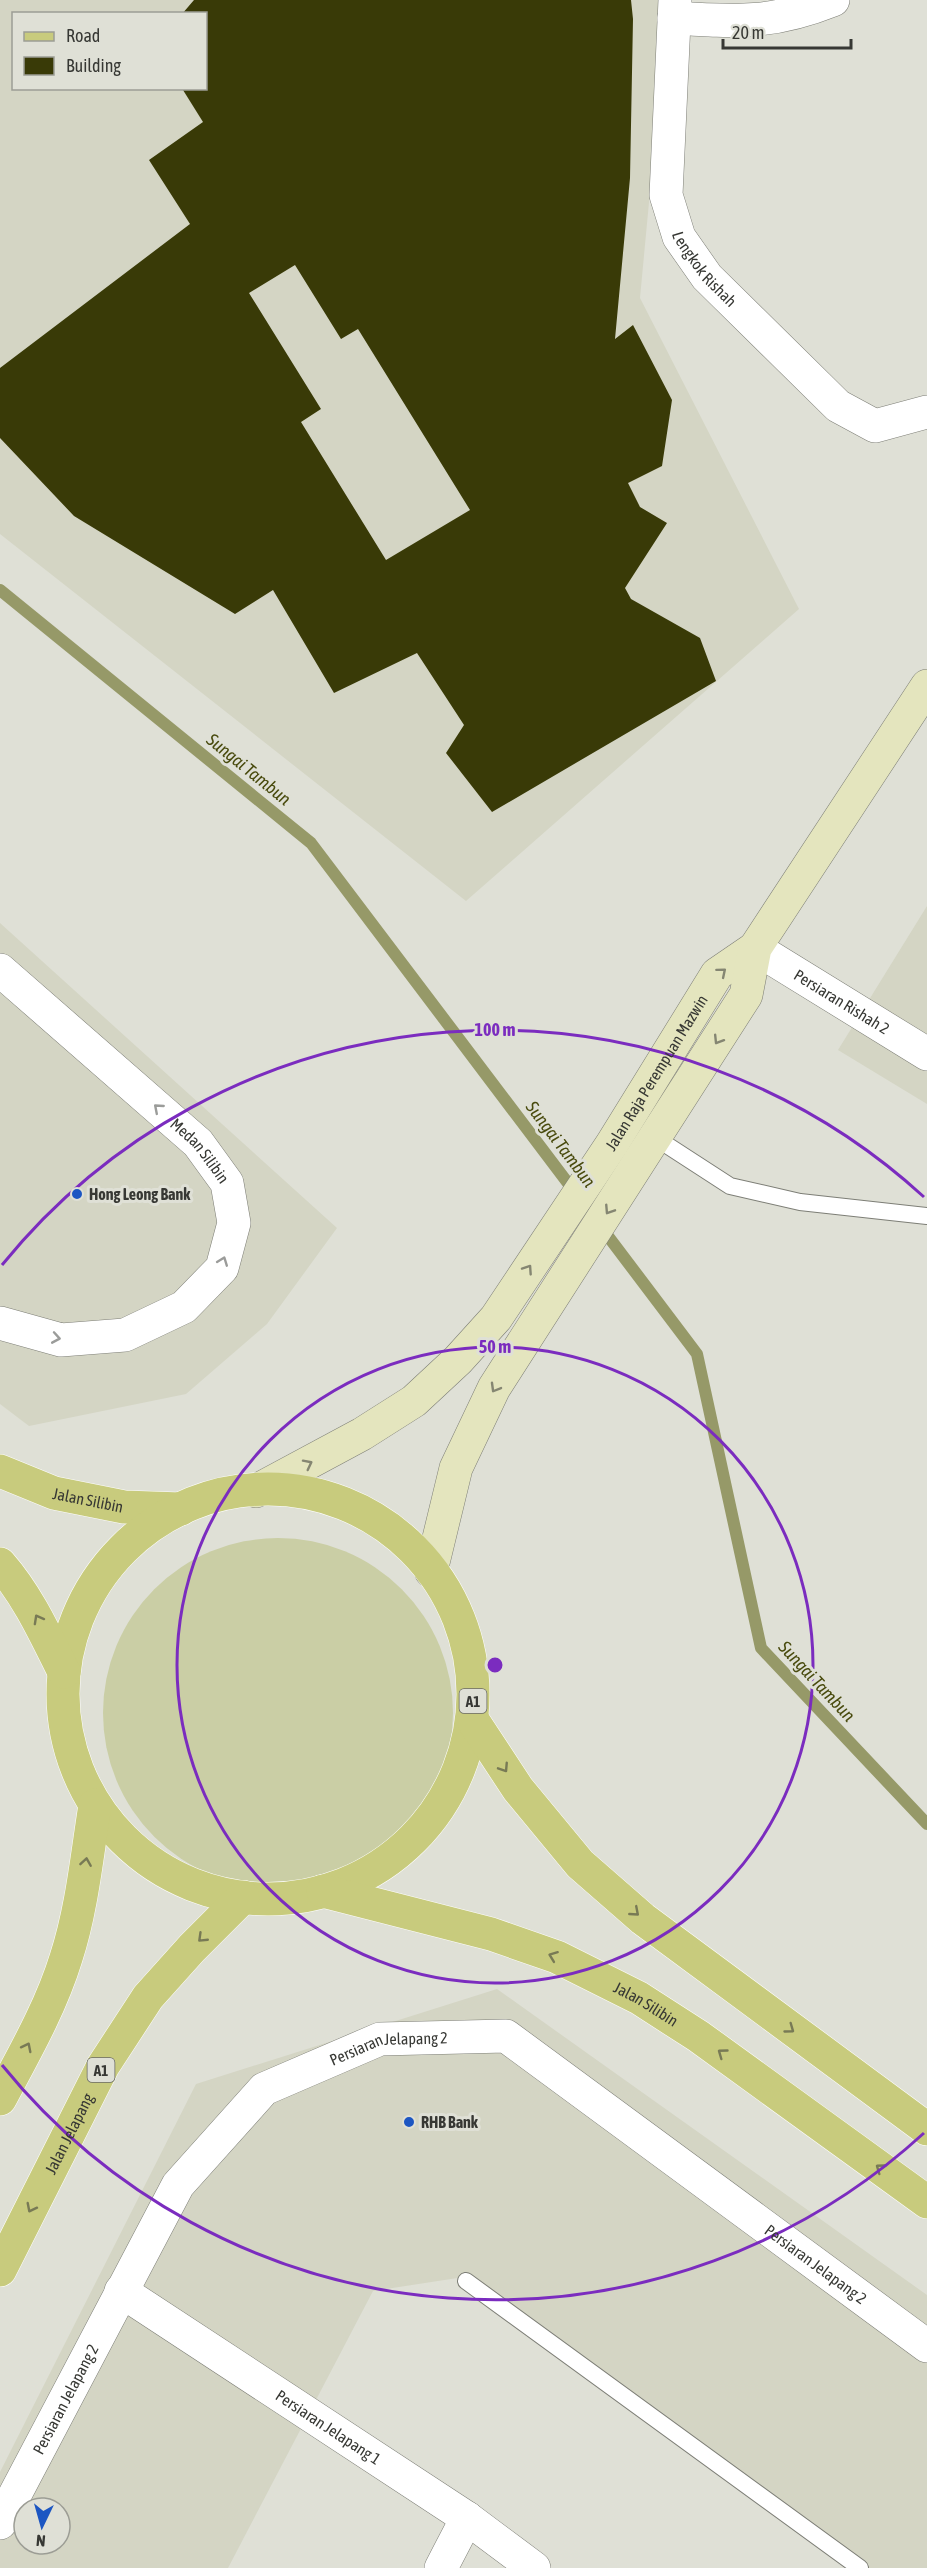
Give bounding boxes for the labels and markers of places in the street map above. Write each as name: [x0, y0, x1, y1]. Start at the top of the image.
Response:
place label: Hong Leong Bank: [89, 1185, 191, 1203]
marker: Hong Leong Bank: [70, 1187, 84, 1201]
centre of rings: [485, 1655, 505, 1675]
place label: RHB Bank: [421, 2113, 479, 2131]
marker: RHB Bank: [402, 2115, 416, 2129]

